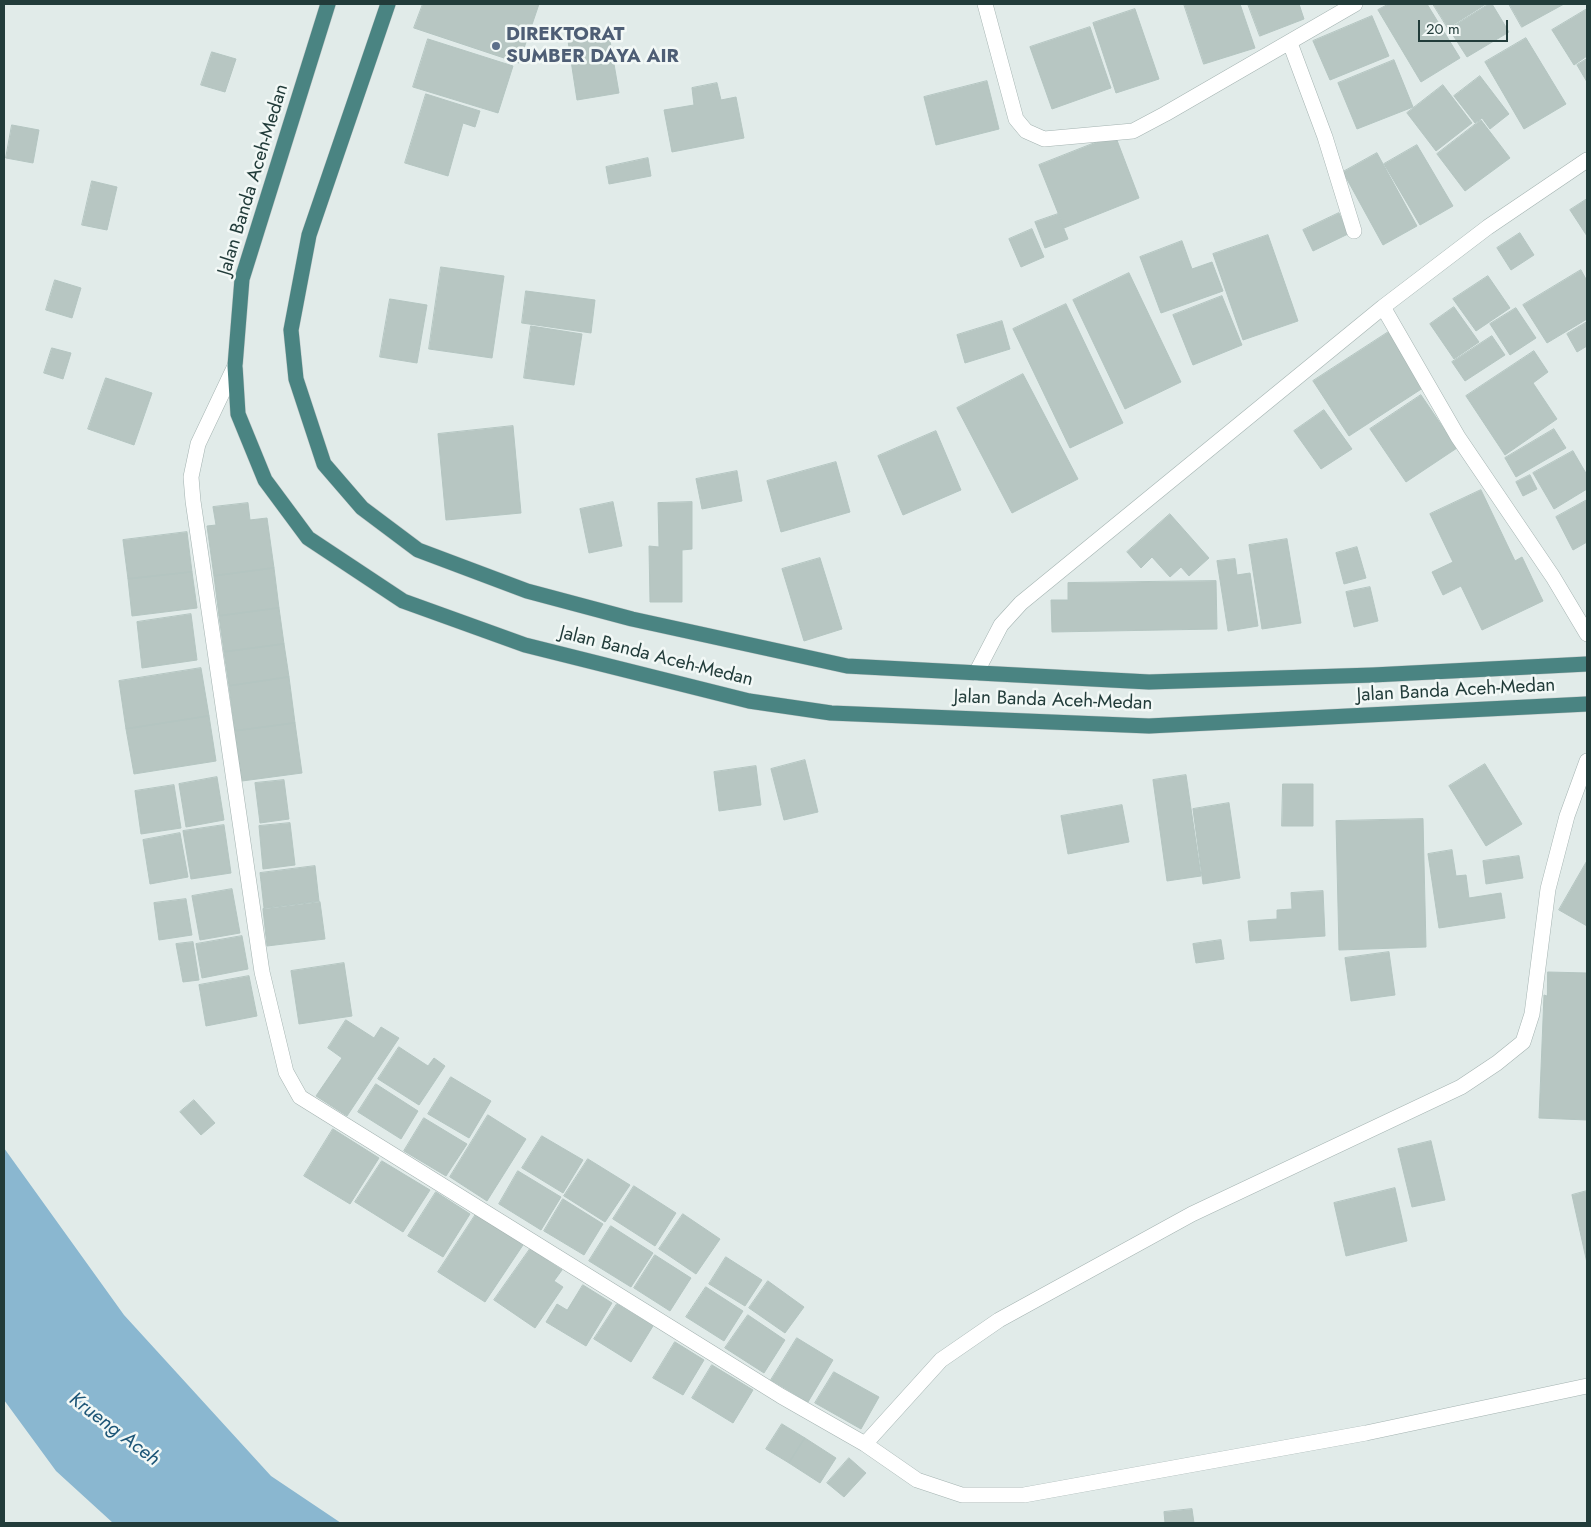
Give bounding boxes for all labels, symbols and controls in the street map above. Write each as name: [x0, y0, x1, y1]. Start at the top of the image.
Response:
scale bar: [1421, 10, 1511, 42]
text: 20 m: [1426, 18, 1460, 40]
place label: DIREKTORAT SUMBER DAYA AIR: [506, 24, 679, 68]
marker: DIREKTORAT SUMBER DAYA AIR: [490, 40, 502, 52]
street label: Jalan Banda Aceh-Medan: [214, 82, 294, 278]
street label: Jalan Banda Aceh-Medan: [557, 622, 755, 692]
street label: Jalan Banda Aceh-Medan: [1356, 674, 1556, 708]
street label: Jalan Banda Aceh-Medan: [953, 686, 1153, 716]
water label: Krueng Aceh: [64, 1388, 164, 1472]

